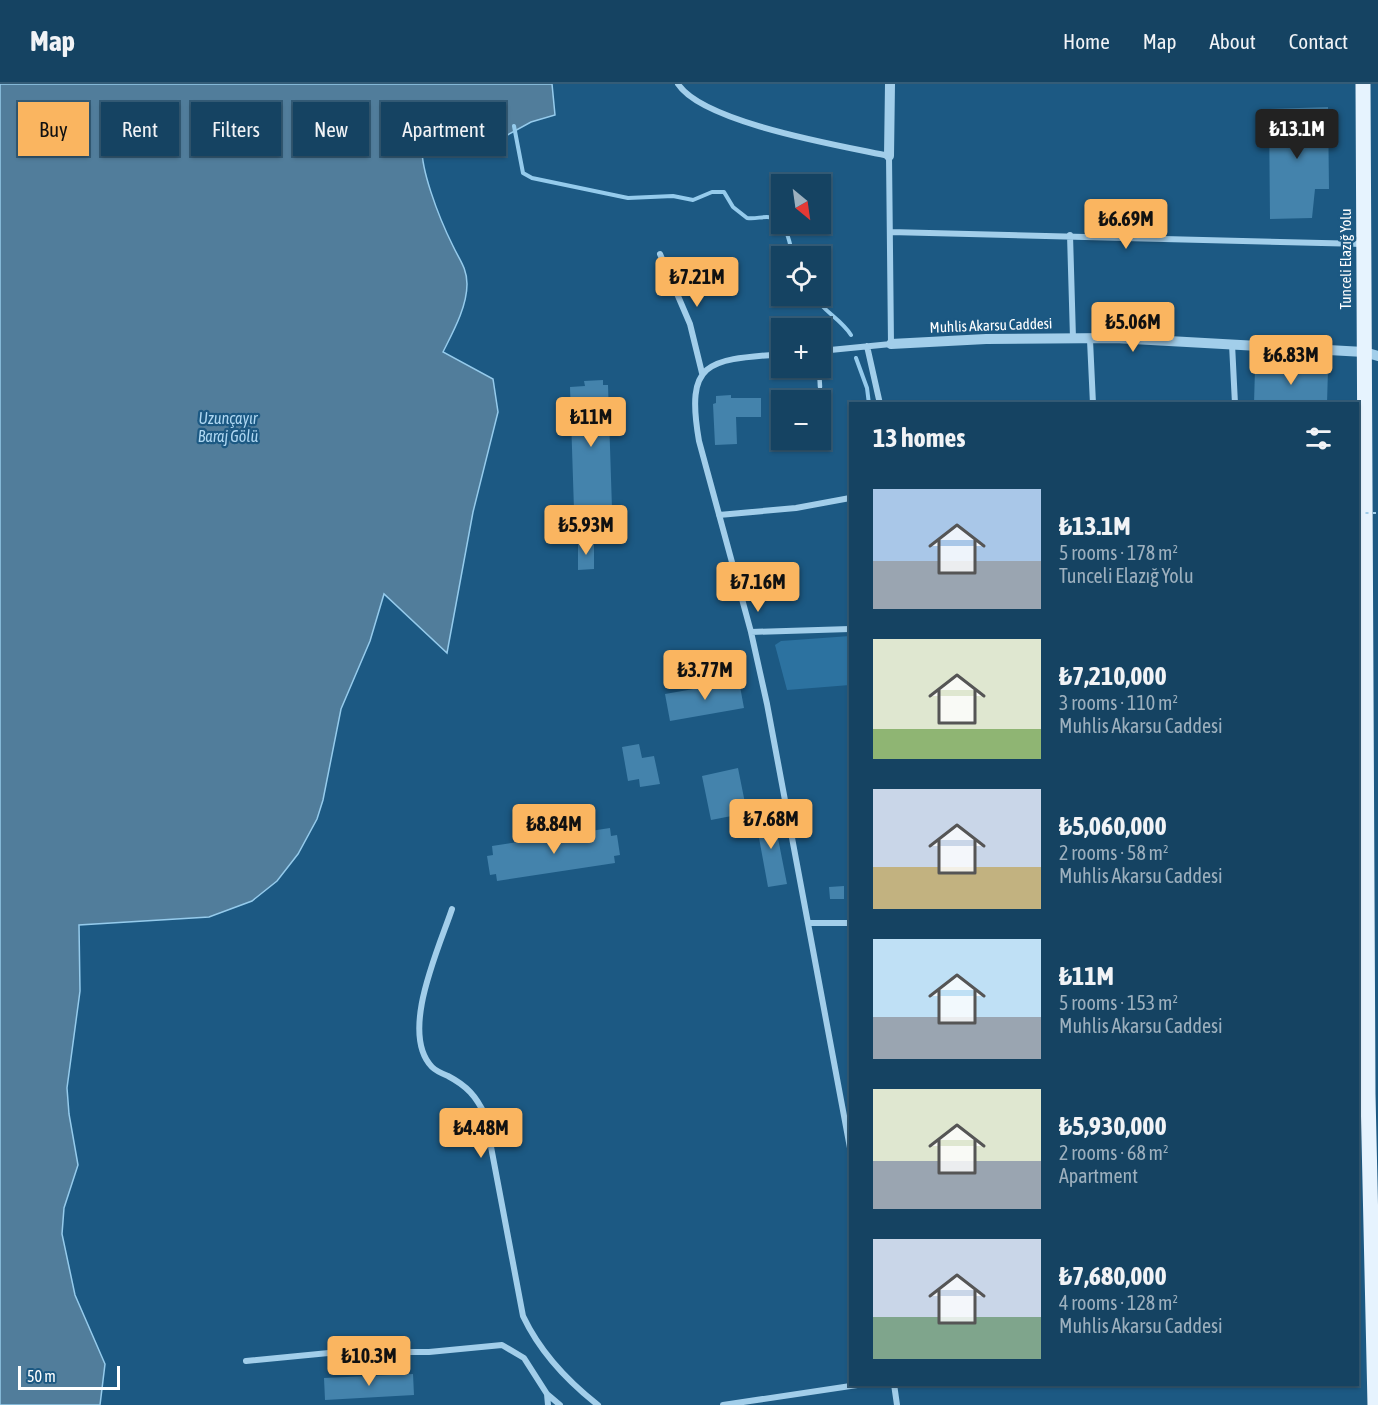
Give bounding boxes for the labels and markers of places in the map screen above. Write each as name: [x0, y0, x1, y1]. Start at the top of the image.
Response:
pin: ₺13.1M: [1248, 109, 1346, 160]
pin: ₺6.69M: [1077, 199, 1175, 250]
pin: ₺7.21M: [648, 257, 746, 308]
pin: ₺5.06M: [1084, 302, 1182, 353]
pin: ₺6.83M: [1242, 335, 1340, 386]
pin: ₺11M: [555, 397, 627, 448]
pin: ₺5.93M: [537, 505, 635, 556]
pin: ₺7.16M: [709, 562, 807, 613]
pin: ₺3.77M: [656, 650, 754, 701]
pin: ₺7.68M: [722, 799, 820, 850]
pin: ₺8.84M: [505, 804, 603, 855]
pin: ₺4.48M: [432, 1108, 530, 1159]
pin: ₺10.3M: [320, 1336, 418, 1387]

